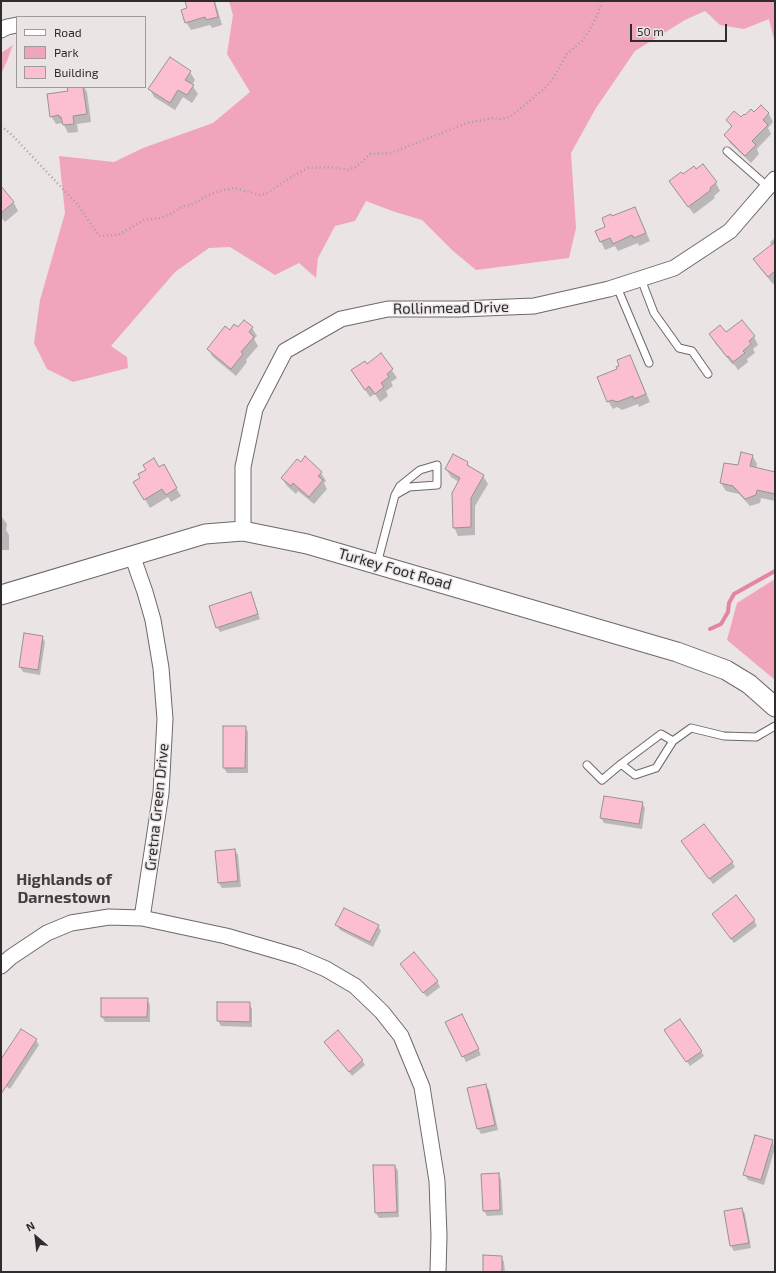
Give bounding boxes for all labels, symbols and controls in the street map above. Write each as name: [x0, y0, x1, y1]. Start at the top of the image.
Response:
legend: [16, 16, 146, 88]
scale bar: [632, 16, 729, 42]
text: 50 m: [637, 24, 664, 38]
text: Road: [54, 25, 82, 39]
text: Park: [54, 45, 79, 59]
text: Building: [54, 65, 98, 79]
street label: Rollinmead Drive: [393, 298, 509, 318]
street label: Turkey Foot Road: [336, 544, 454, 594]
street label: Gretna Green Drive: [141, 742, 173, 872]
district label: Highlands of Darnestown: [16, 870, 112, 908]
north arrow: [16, 1217, 56, 1257]
text: N: [24, 1218, 37, 1234]

